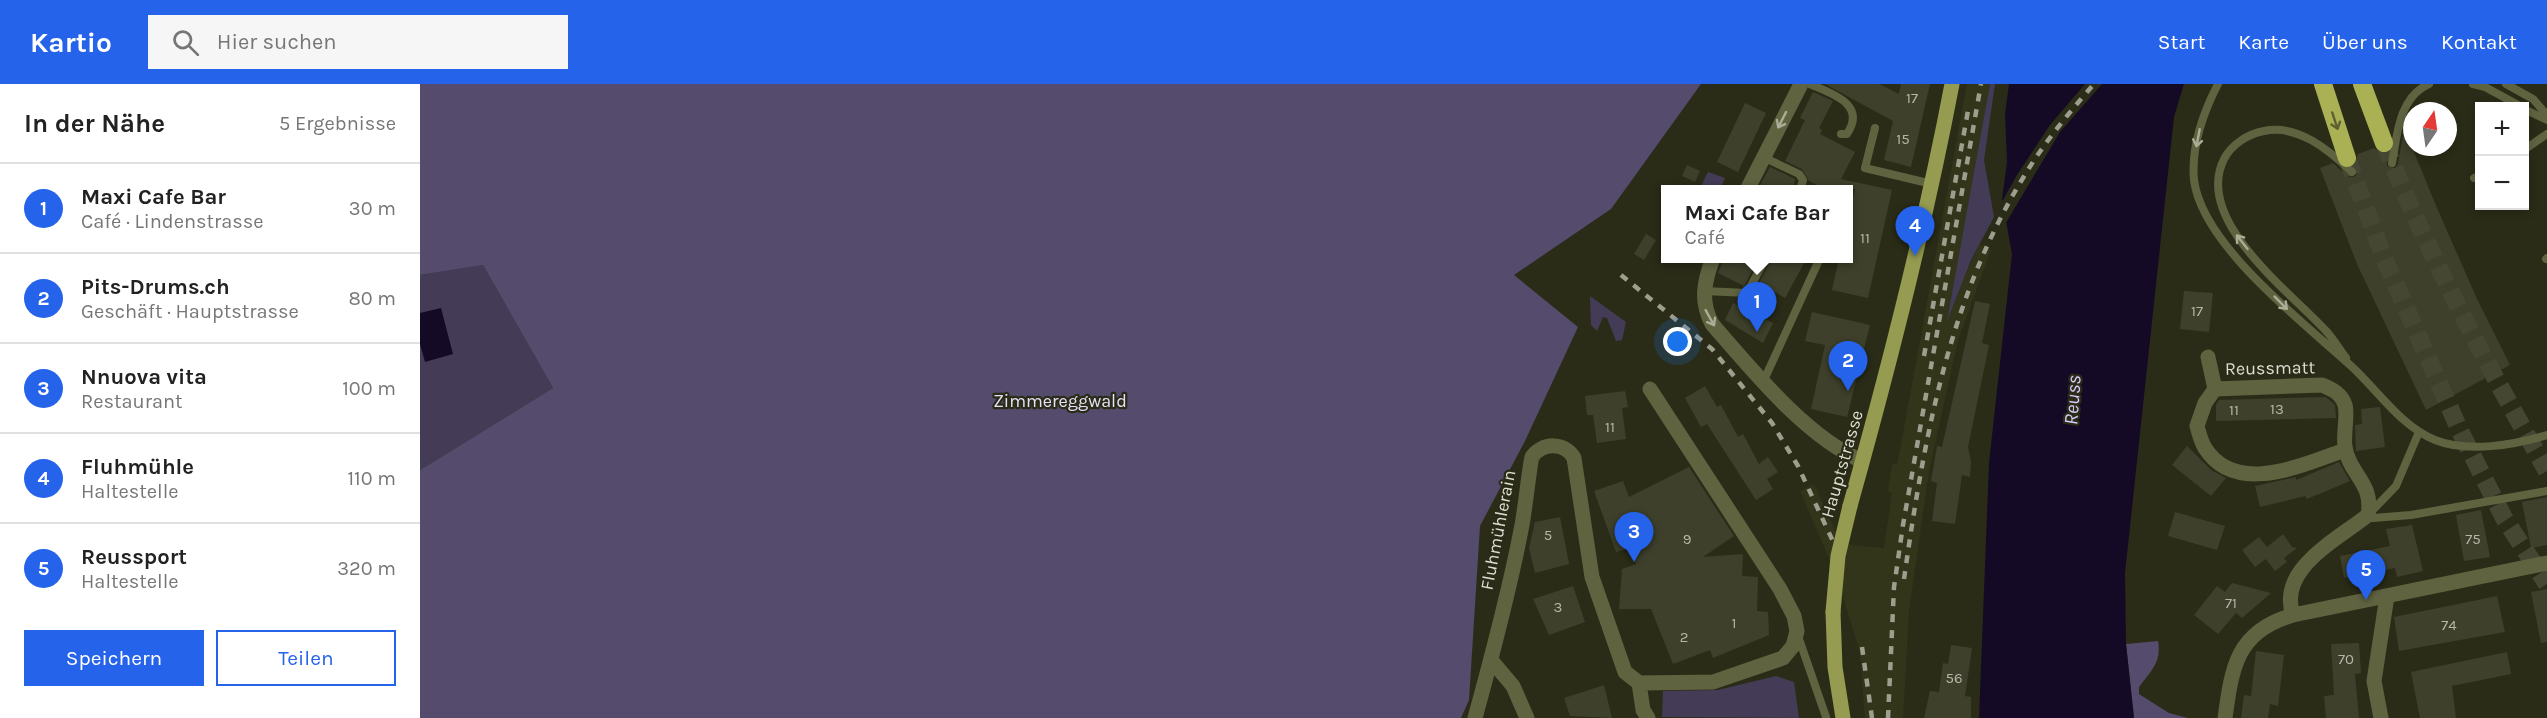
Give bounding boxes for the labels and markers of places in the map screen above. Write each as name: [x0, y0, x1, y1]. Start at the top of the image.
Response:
pin: 4: [1896, 206, 1934, 256]
pin: 1: [1738, 282, 1776, 332]
pin: 2: [1828, 342, 1868, 391]
pin: 3: [1614, 512, 1654, 562]
pin: 5: [2346, 550, 2386, 600]

